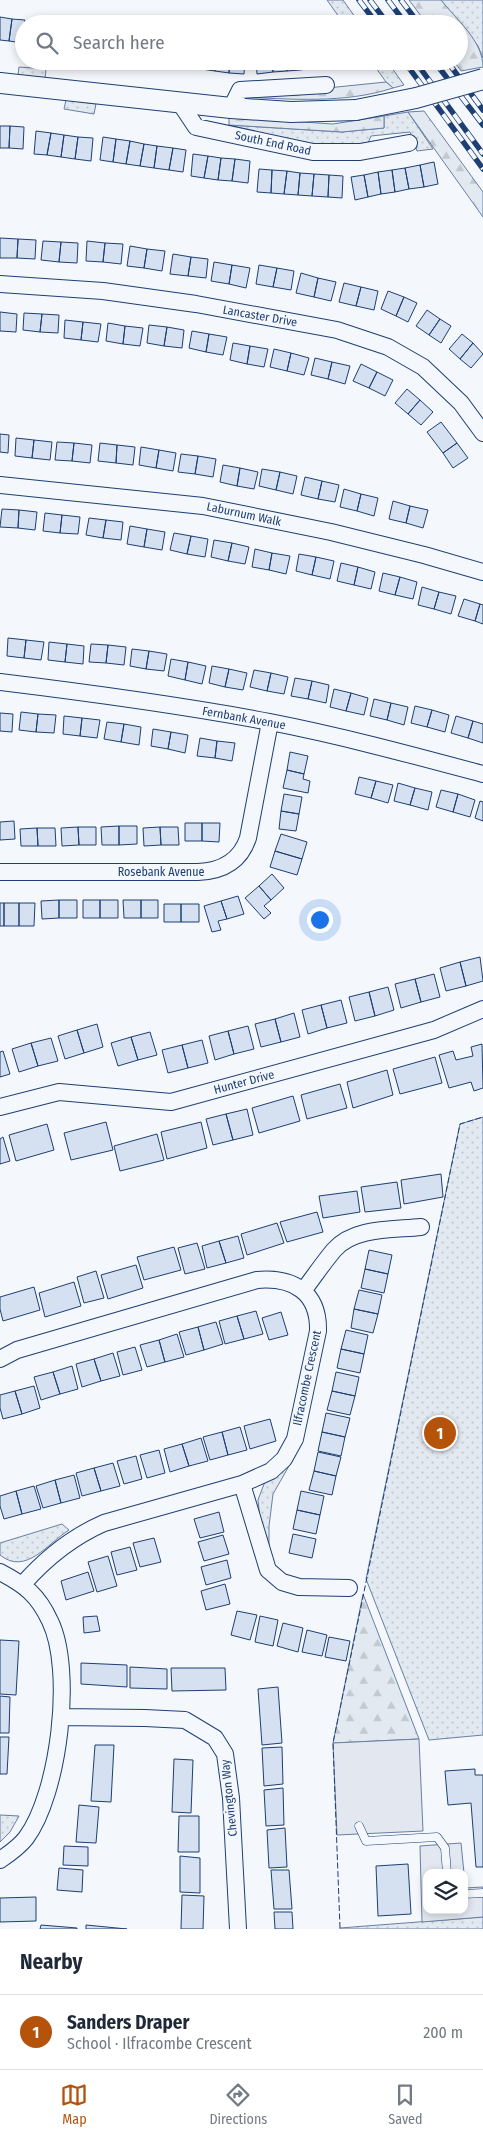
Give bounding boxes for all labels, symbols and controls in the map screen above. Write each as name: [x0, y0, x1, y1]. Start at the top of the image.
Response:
search box: [15, 15, 468, 70]
icon: search: [33, 29, 61, 57]
text: Search here: [73, 31, 165, 54]
street label: South End Road: [234, 128, 312, 158]
street label: Lancaster Drive: [222, 303, 298, 329]
street label: Laburnum Walk: [205, 499, 283, 529]
street label: Fernbank Avenue: [201, 704, 287, 732]
street label: Rosebank Avenue: [118, 865, 204, 879]
your location: [307, 907, 333, 933]
street label: Hunter Drive: [212, 1067, 276, 1097]
street label: Ilfracombe Crescent: [290, 1329, 324, 1427]
pin: 1: [424, 1414, 456, 1452]
street label: Chevington Way: [218, 1758, 240, 1837]
map controls: [423, 1869, 468, 1914]
button: layers: [423, 1869, 468, 1914]
text: Nearby: [20, 1949, 82, 1975]
text: Sanders Draper: [67, 2011, 189, 2034]
text: 1: [33, 2023, 39, 2042]
text: 200 m: [423, 2023, 463, 2042]
text: School · Ilfracombe Crescent: [67, 2034, 252, 2053]
tab: Map: [60, 2081, 88, 2128]
tab: Directions: [209, 2081, 267, 2128]
tab: Saved: [388, 2081, 423, 2128]

